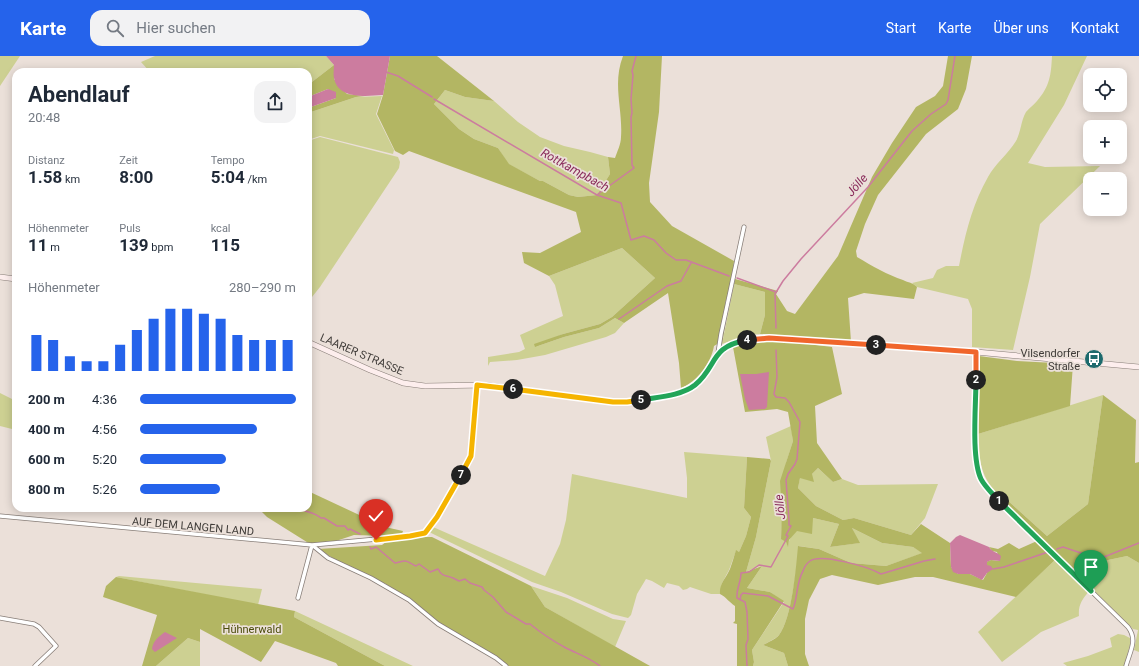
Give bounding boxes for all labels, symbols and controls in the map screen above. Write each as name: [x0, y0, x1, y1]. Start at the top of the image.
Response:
search box: [90, 10, 370, 46]
text: Karte: [20, 17, 66, 40]
icon: search: [104, 17, 126, 39]
text: Hier suchen: [136, 19, 216, 37]
text: Start: [886, 20, 916, 36]
text: Karte: [938, 20, 972, 36]
text: Über uns: [994, 20, 1049, 36]
text: Kontakt: [1071, 20, 1119, 36]
map controls: [1083, 68, 1127, 216]
button: locate: [1083, 68, 1127, 112]
button: share: [254, 81, 296, 123]
text: Abendlauf: [28, 82, 130, 107]
text: 20:48: [28, 110, 60, 125]
button: +: [1083, 120, 1127, 164]
water label: Rottkampbach: [538, 146, 612, 194]
text: Distanz: [28, 154, 65, 167]
text: Zeit: [119, 154, 138, 167]
text: Tempo: [211, 154, 245, 167]
text: 1.58: [28, 167, 62, 187]
text: 8:00: [119, 167, 153, 187]
text: 5:04: [211, 167, 245, 187]
water label: Jölle: [844, 171, 870, 199]
button: −: [1083, 172, 1127, 216]
text: km: [62, 173, 80, 186]
text: /km: [245, 173, 267, 186]
text: Höhenmeter: [28, 222, 89, 235]
text: Puls: [119, 222, 141, 235]
text: kcal: [211, 222, 231, 235]
text: 11: [28, 235, 48, 255]
text: 139: [119, 235, 149, 255]
text: 115: [211, 235, 240, 255]
text: m: [48, 241, 60, 254]
text: bpm: [149, 241, 173, 254]
text: Höhenmeter: [28, 280, 100, 295]
text: 280–290 m: [229, 280, 296, 295]
pin: 4: [737, 330, 757, 350]
street label: LAARER STRASSE: [318, 331, 405, 378]
text: 4: [744, 333, 750, 346]
pin: 3: [866, 335, 886, 355]
text: 3: [873, 338, 879, 351]
place label: Vilsendorfer Straße: [1021, 347, 1080, 373]
bus stop icon: Vilsendorfer Straße: [1083, 348, 1105, 370]
pin: 2: [966, 370, 986, 390]
text: 2: [973, 373, 979, 386]
pin: 6: [503, 379, 523, 399]
text: 6: [510, 382, 516, 395]
pin: 5: [631, 390, 651, 410]
text: 200 m: [28, 392, 65, 407]
text: 4:36: [92, 392, 117, 407]
text: 5: [638, 393, 644, 406]
text: 400 m: [28, 422, 65, 437]
text: 4:56: [92, 422, 117, 437]
text: 600 m: [28, 452, 65, 467]
text: 5:20: [92, 452, 117, 467]
pin: 7: [451, 465, 471, 485]
text: 7: [458, 468, 464, 481]
text: 800 m: [28, 482, 65, 497]
text: 5:26: [92, 482, 117, 497]
pin: 1: [989, 491, 1009, 511]
water label: Jölle: [772, 494, 788, 520]
text: 1: [996, 494, 1002, 507]
pin: [359, 499, 393, 540]
icon: check: [365, 505, 387, 527]
street label: AUF DEM LANGEN LAND: [131, 515, 255, 538]
pin: [1074, 550, 1108, 591]
icon: arrive: [1080, 556, 1102, 578]
park label: Hühnerwald: [223, 623, 281, 636]

